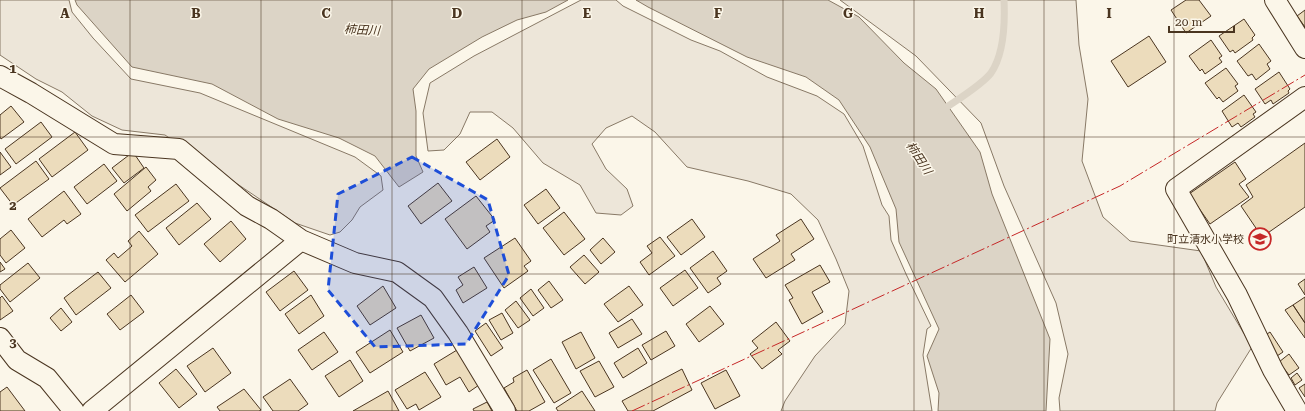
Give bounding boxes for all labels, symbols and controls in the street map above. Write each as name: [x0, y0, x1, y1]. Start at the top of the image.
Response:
text: A: [60, 6, 70, 21]
text: B: [191, 6, 201, 21]
text: C: [321, 6, 331, 21]
text: D: [452, 6, 462, 21]
text: E: [583, 6, 591, 21]
text: F: [714, 6, 722, 21]
text: G: [843, 6, 853, 21]
text: H: [974, 6, 985, 21]
text: I: [1106, 6, 1112, 21]
scale bar: [1169, 8, 1234, 34]
text: 20 m: [1175, 15, 1202, 29]
water label: 柿田川: [344, 22, 382, 38]
text: 1: [9, 61, 17, 76]
water label: 柿田川: [903, 139, 936, 179]
text: 2: [9, 198, 17, 213]
school or university icon: 町立清水小学校: [1247, 226, 1273, 252]
place label: 町立清水小学校: [1167, 233, 1244, 246]
text: 3: [9, 335, 17, 350]

